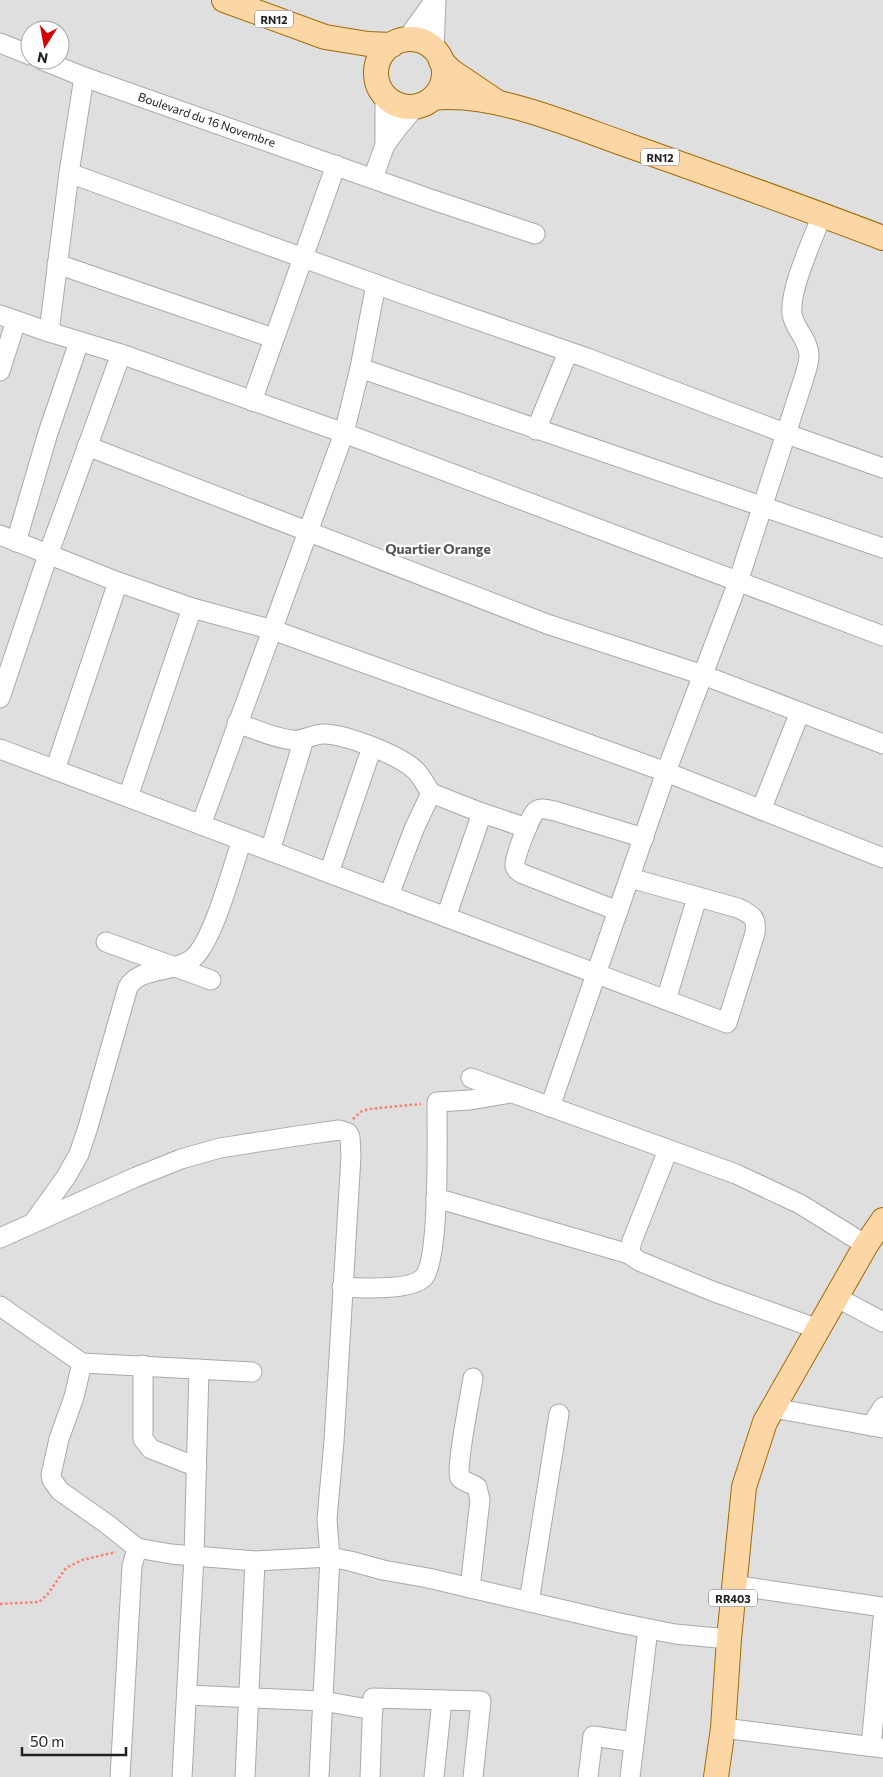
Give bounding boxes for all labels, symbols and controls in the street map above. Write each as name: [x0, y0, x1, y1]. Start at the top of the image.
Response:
road number: RN12: [255, 10, 293, 28]
north arrow: [20, 20, 70, 70]
text: N: [36, 49, 49, 68]
street label: Boulevard du 16 Novembre: [136, 89, 278, 149]
road number: RN12: [641, 148, 679, 166]
district label: Quartier Orange: [385, 540, 491, 557]
road number: RR403: [709, 1590, 757, 1606]
scale bar: [22, 1724, 126, 1756]
text: 50 m: [30, 1732, 64, 1750]

